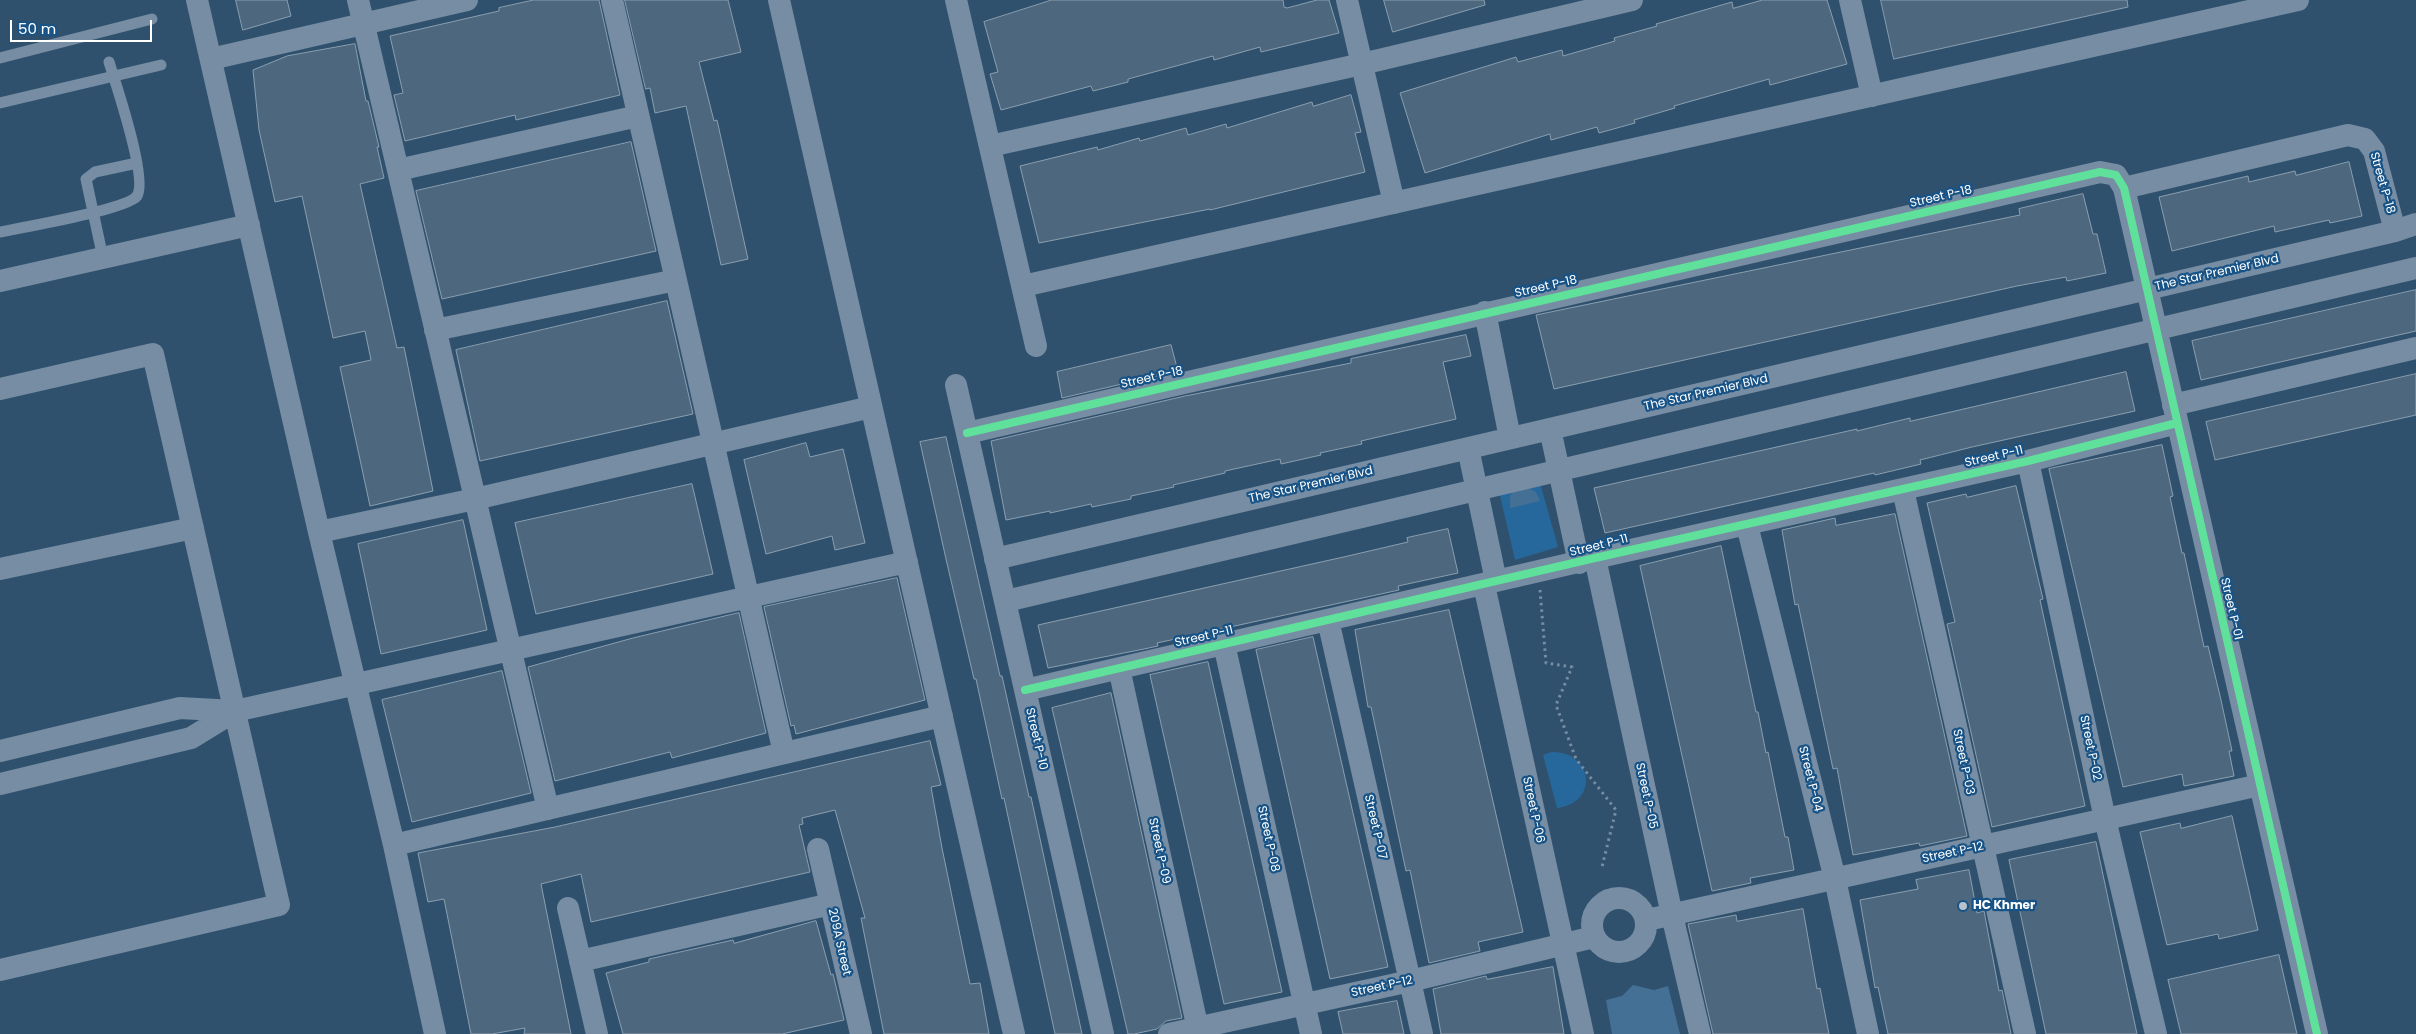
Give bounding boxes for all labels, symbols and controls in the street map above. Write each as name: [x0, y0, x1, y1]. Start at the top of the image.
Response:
scale bar: [12, 10, 155, 42]
text: 50 m: [18, 18, 56, 39]
street label: Street P-18: [2366, 151, 2398, 215]
street label: Street P-18: [1909, 183, 1973, 211]
street label: The Star Premier Blvd: [2154, 252, 2280, 294]
street label: Street P-18: [1514, 273, 1578, 301]
street label: Street P-18: [1120, 364, 1184, 392]
street label: The Star Premier Blvd: [1643, 372, 1769, 414]
street label: Street P-11: [1963, 443, 2025, 471]
street label: The Star Premier Blvd: [1248, 464, 1374, 506]
street label: Street P-11: [1568, 532, 1630, 560]
street label: Street P-01: [2217, 577, 2245, 641]
street label: Street P-11: [1173, 623, 1235, 651]
street label: Street P-10: [1022, 707, 1050, 771]
street label: Street P-02: [2076, 714, 2104, 782]
street label: Street P-03: [1949, 728, 1977, 796]
street label: Street P-04: [1795, 745, 1825, 813]
street label: Street P-05: [1632, 762, 1660, 830]
street label: Street P-06: [1519, 776, 1547, 844]
street label: Street P-07: [1361, 793, 1389, 861]
street label: Street P-08: [1254, 805, 1282, 873]
street label: Street P-09: [1145, 817, 1173, 885]
street label: Street P-12: [1921, 839, 1985, 867]
place label: HC Khmer: [1973, 899, 2035, 913]
marker: HC Khmer: [1957, 900, 1969, 912]
street label: 209A Street: [824, 907, 854, 977]
street label: Street P-12: [1350, 973, 1414, 1001]

